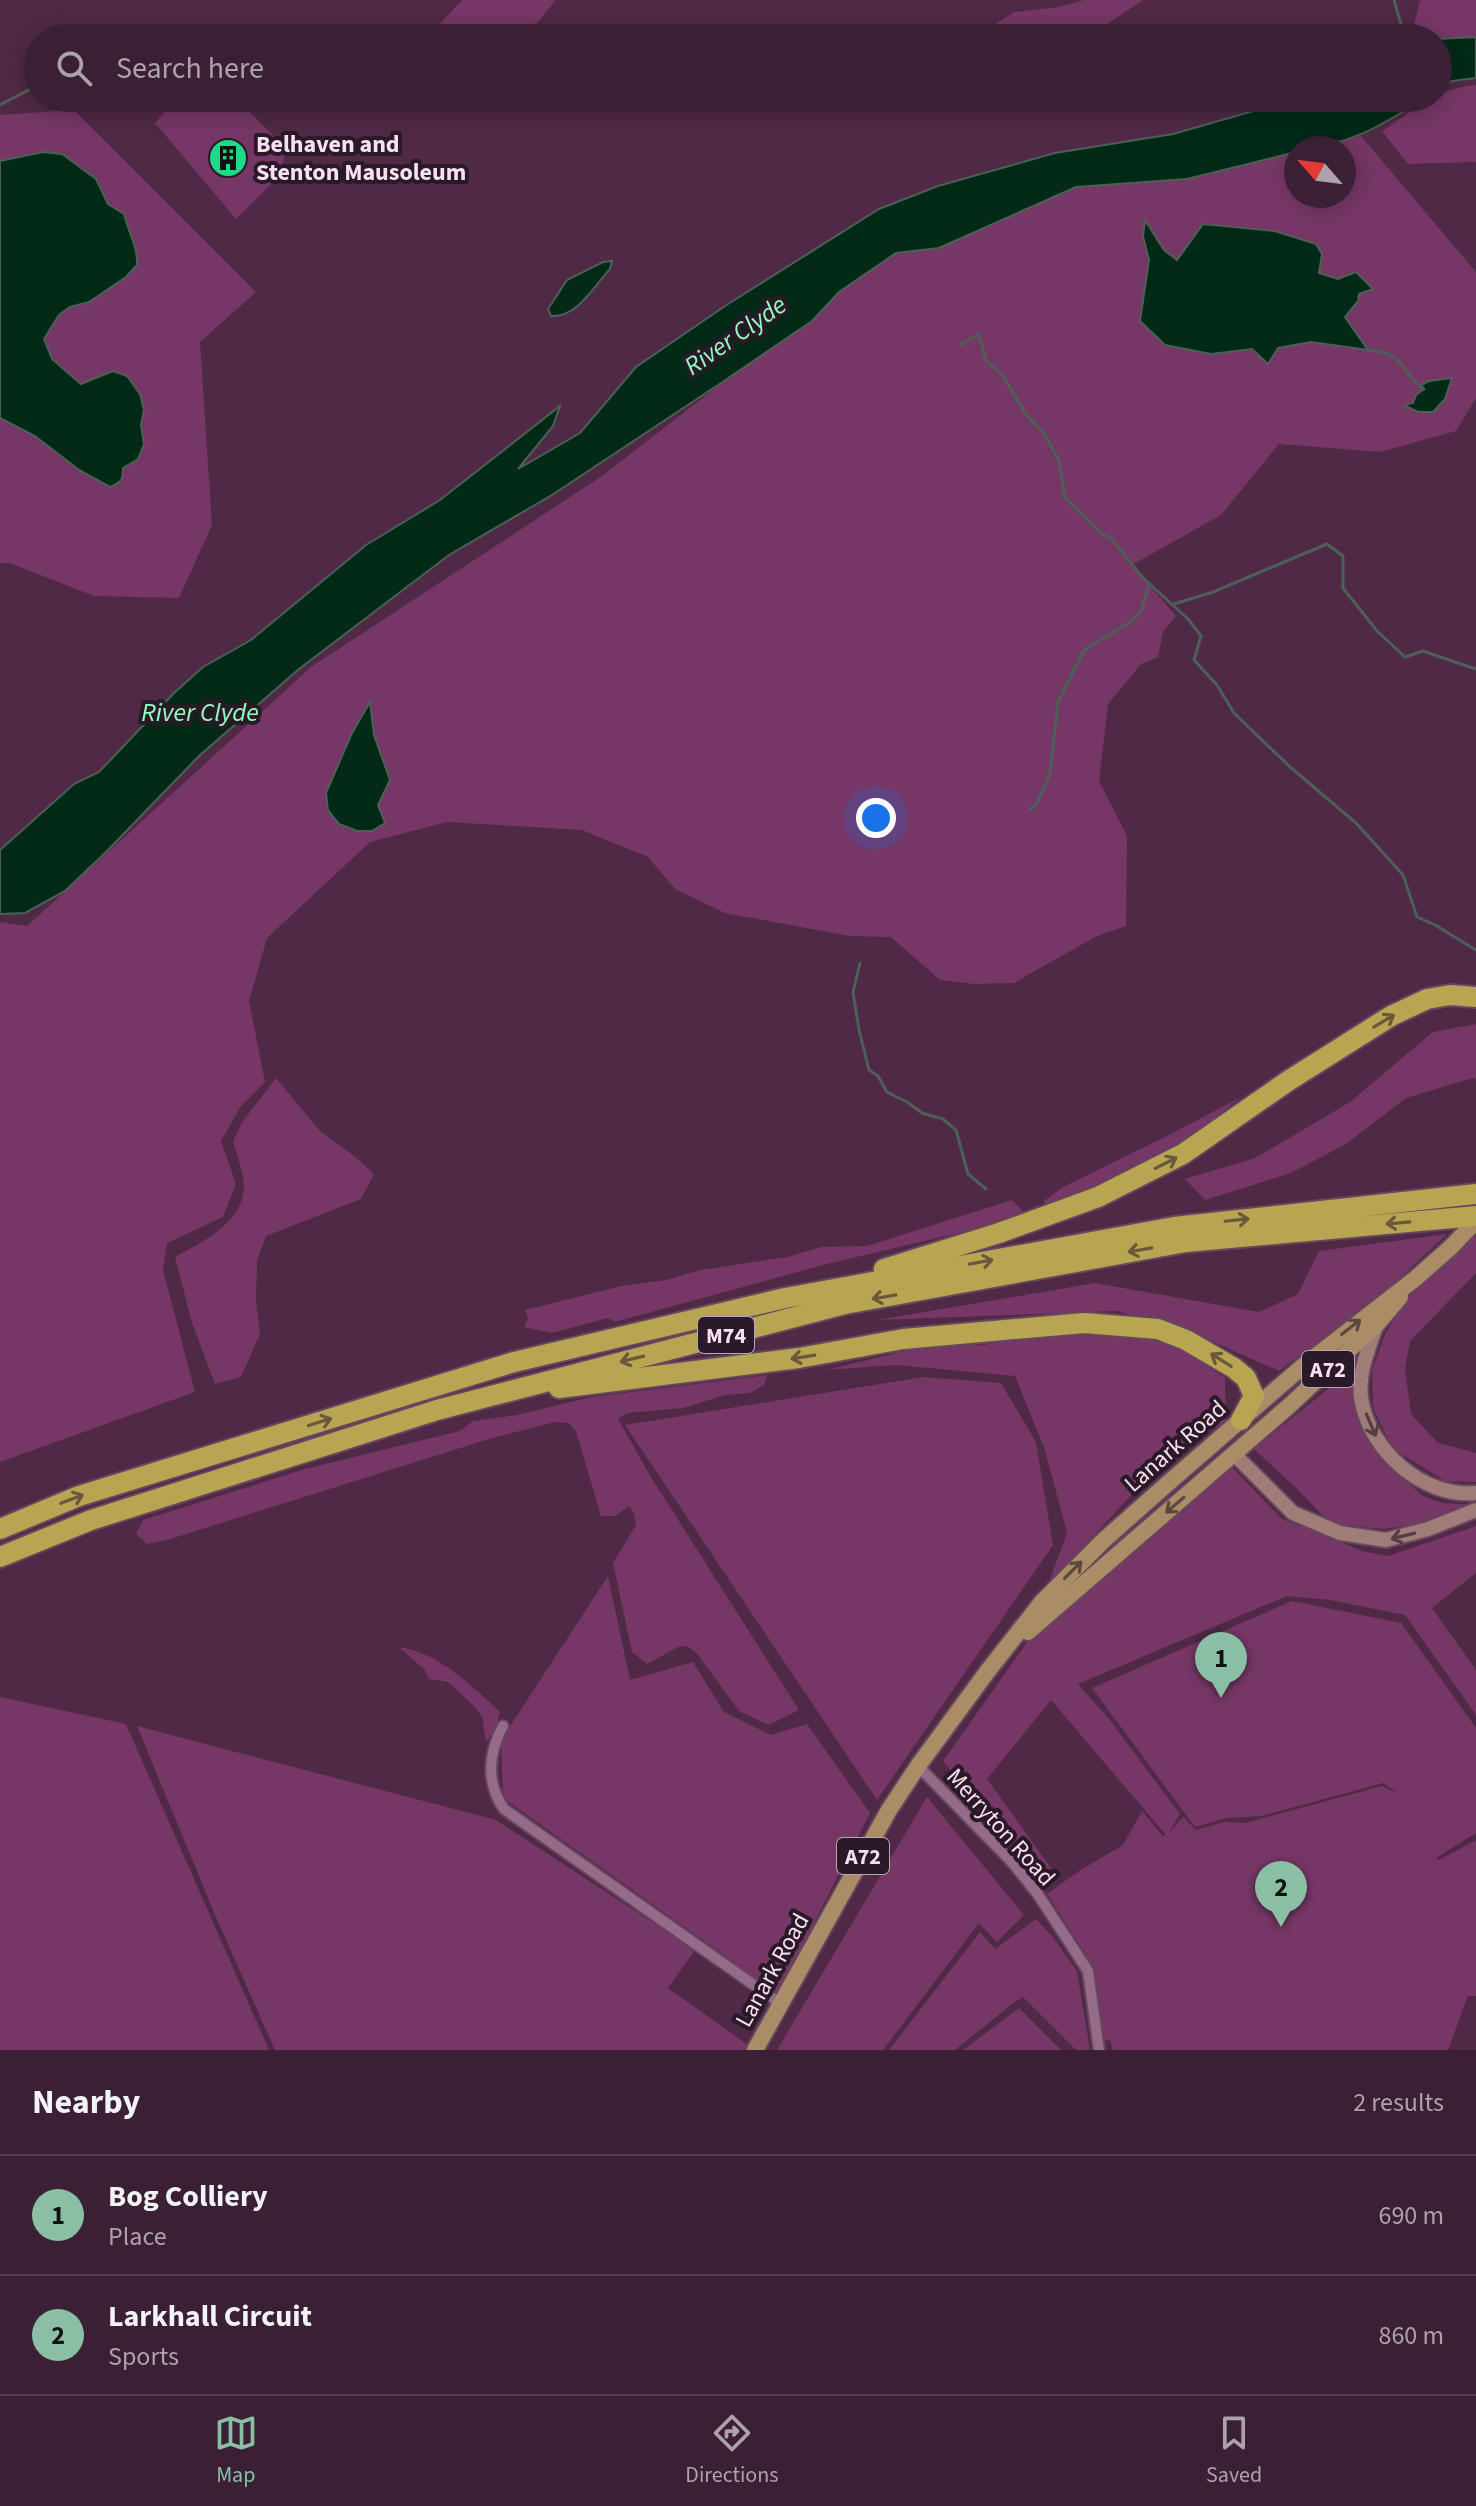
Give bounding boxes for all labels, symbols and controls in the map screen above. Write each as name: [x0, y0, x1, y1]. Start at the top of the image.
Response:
search box: [24, 24, 1452, 112]
icon: search: [52, 46, 96, 90]
text: Search here: [116, 47, 264, 90]
place label: Belhaven and Stenton Mausoleum: [256, 127, 466, 190]
north arrow: [1284, 136, 1356, 208]
building icon: Belhaven and Stenton Mausoleum: [207, 137, 249, 179]
water label: River Clyde: [677, 287, 794, 384]
water label: River Clyde: [141, 694, 259, 731]
your location: [856, 798, 896, 838]
one-way arrow: [1372, 1013, 1395, 1029]
one-way arrow: [1154, 1154, 1178, 1170]
one-way arrow: [1223, 1212, 1250, 1227]
one-way arrow: [1385, 1216, 1412, 1231]
one-way arrow: [1128, 1244, 1153, 1259]
one-way arrow: [967, 1253, 993, 1268]
one-way arrow: [872, 1291, 897, 1306]
road number: M74: [698, 1317, 754, 1353]
one-way arrow: [1340, 1318, 1361, 1336]
one-way arrow: [791, 1350, 816, 1365]
one-way arrow: [1210, 1351, 1233, 1367]
road number: A72: [1302, 1351, 1354, 1387]
one-way arrow: [619, 1352, 645, 1367]
street label: Lanark Road: [1116, 1392, 1234, 1501]
one-way arrow: [1365, 1412, 1380, 1437]
one-way arrow: [307, 1414, 333, 1429]
one-way arrow: [59, 1491, 84, 1505]
one-way arrow: [1166, 1496, 1186, 1514]
one-way arrow: [1390, 1529, 1416, 1544]
one-way arrow: [1064, 1560, 1083, 1580]
pin: 1: [1195, 1632, 1247, 1698]
street label: Merryton Road: [938, 1761, 1063, 1894]
road number: A72: [837, 1838, 889, 1874]
pin: 2: [1255, 1861, 1307, 1927]
street label: Lanark Road: [727, 1907, 818, 2034]
text: Nearby: [32, 2078, 140, 2127]
text: 2 results: [1353, 2084, 1444, 2121]
text: Bog Colliery: [108, 2175, 268, 2218]
text: 1: [51, 2197, 65, 2234]
text: 690 m: [1378, 2197, 1444, 2234]
text: Place: [108, 2218, 167, 2255]
text: Larkhall Circuit: [108, 2295, 312, 2338]
text: 2: [51, 2317, 65, 2354]
text: 860 m: [1378, 2317, 1444, 2354]
text: Sports: [108, 2338, 179, 2375]
tab: Map: [214, 2411, 258, 2491]
tab: Directions: [685, 2411, 778, 2491]
tab: Saved: [1206, 2411, 1262, 2491]

